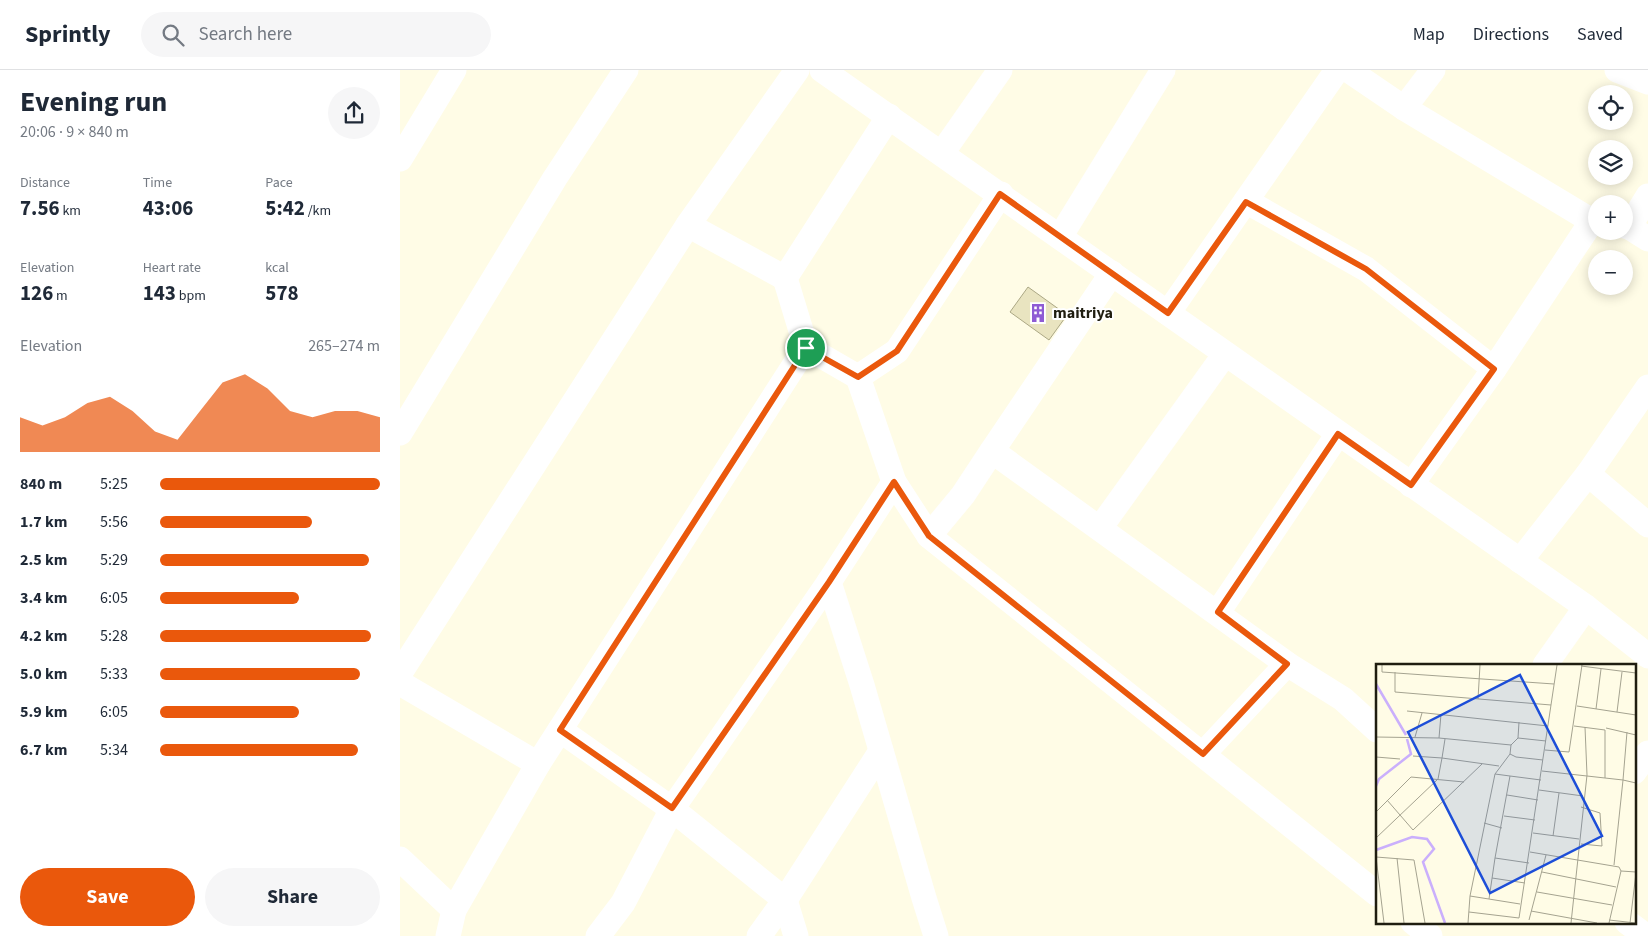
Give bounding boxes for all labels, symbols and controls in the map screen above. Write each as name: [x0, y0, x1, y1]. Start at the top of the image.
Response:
search box: [141, 12, 491, 57]
text: Sprintly: [25, 17, 111, 52]
icon: search: [159, 21, 187, 49]
text: Search here: [199, 21, 292, 48]
text: Map: [1413, 22, 1445, 47]
text: Directions: [1473, 22, 1549, 47]
text: Saved: [1577, 22, 1623, 47]
text: Evening run: [20, 82, 167, 122]
map controls: [1588, 85, 1633, 295]
button: locate: [1588, 85, 1633, 130]
button: share: [328, 87, 380, 139]
text: 20:06 · 9 × 840 m: [20, 121, 129, 143]
button: layers: [1588, 140, 1633, 185]
text: Distance: [20, 173, 70, 193]
text: Time: [143, 173, 172, 193]
text: Pace: [265, 173, 293, 193]
text: 7.56: [20, 193, 60, 223]
text: 43:06: [143, 193, 193, 223]
text: 5:42: [265, 193, 305, 223]
button: +: [1588, 195, 1633, 240]
text: km: [60, 201, 81, 221]
text: /km: [305, 201, 331, 221]
button: −: [1588, 250, 1633, 295]
text: Elevation: [20, 258, 75, 278]
text: Heart rate: [143, 258, 201, 278]
text: kcal: [265, 258, 289, 278]
text: 126: [20, 278, 53, 308]
text: 143: [143, 278, 176, 308]
text: 578: [265, 278, 299, 308]
text: m: [53, 286, 68, 306]
text: bpm: [176, 286, 206, 306]
building icon: maitriya: [1027, 302, 1049, 324]
place label: maitriya: [1053, 302, 1113, 324]
pin: [785, 327, 827, 369]
icon: arrive: [792, 334, 820, 362]
text: Elevation: [20, 335, 82, 357]
text: 265–274 m: [308, 335, 380, 357]
text: 840 m: [20, 473, 62, 495]
text: 5:25: [100, 473, 128, 495]
text: 1.7 km: [20, 511, 67, 533]
text: 5:56: [100, 511, 128, 533]
text: 2.5 km: [20, 549, 67, 571]
text: 5:29: [100, 549, 128, 571]
text: 3.4 km: [20, 587, 67, 609]
text: 6:05: [100, 587, 128, 609]
text: 4.2 km: [20, 625, 67, 647]
text: 5:28: [100, 625, 128, 647]
text: 5.0 km: [20, 663, 67, 685]
text: 5:33: [100, 663, 128, 685]
inset map: [1376, 664, 1636, 924]
text: 5.9 km: [20, 701, 67, 723]
text: 6:05: [100, 701, 128, 723]
text: 6.7 km: [20, 739, 67, 761]
text: 5:34: [100, 739, 128, 761]
button: Save: [20, 868, 195, 926]
button: Share: [205, 868, 380, 926]

